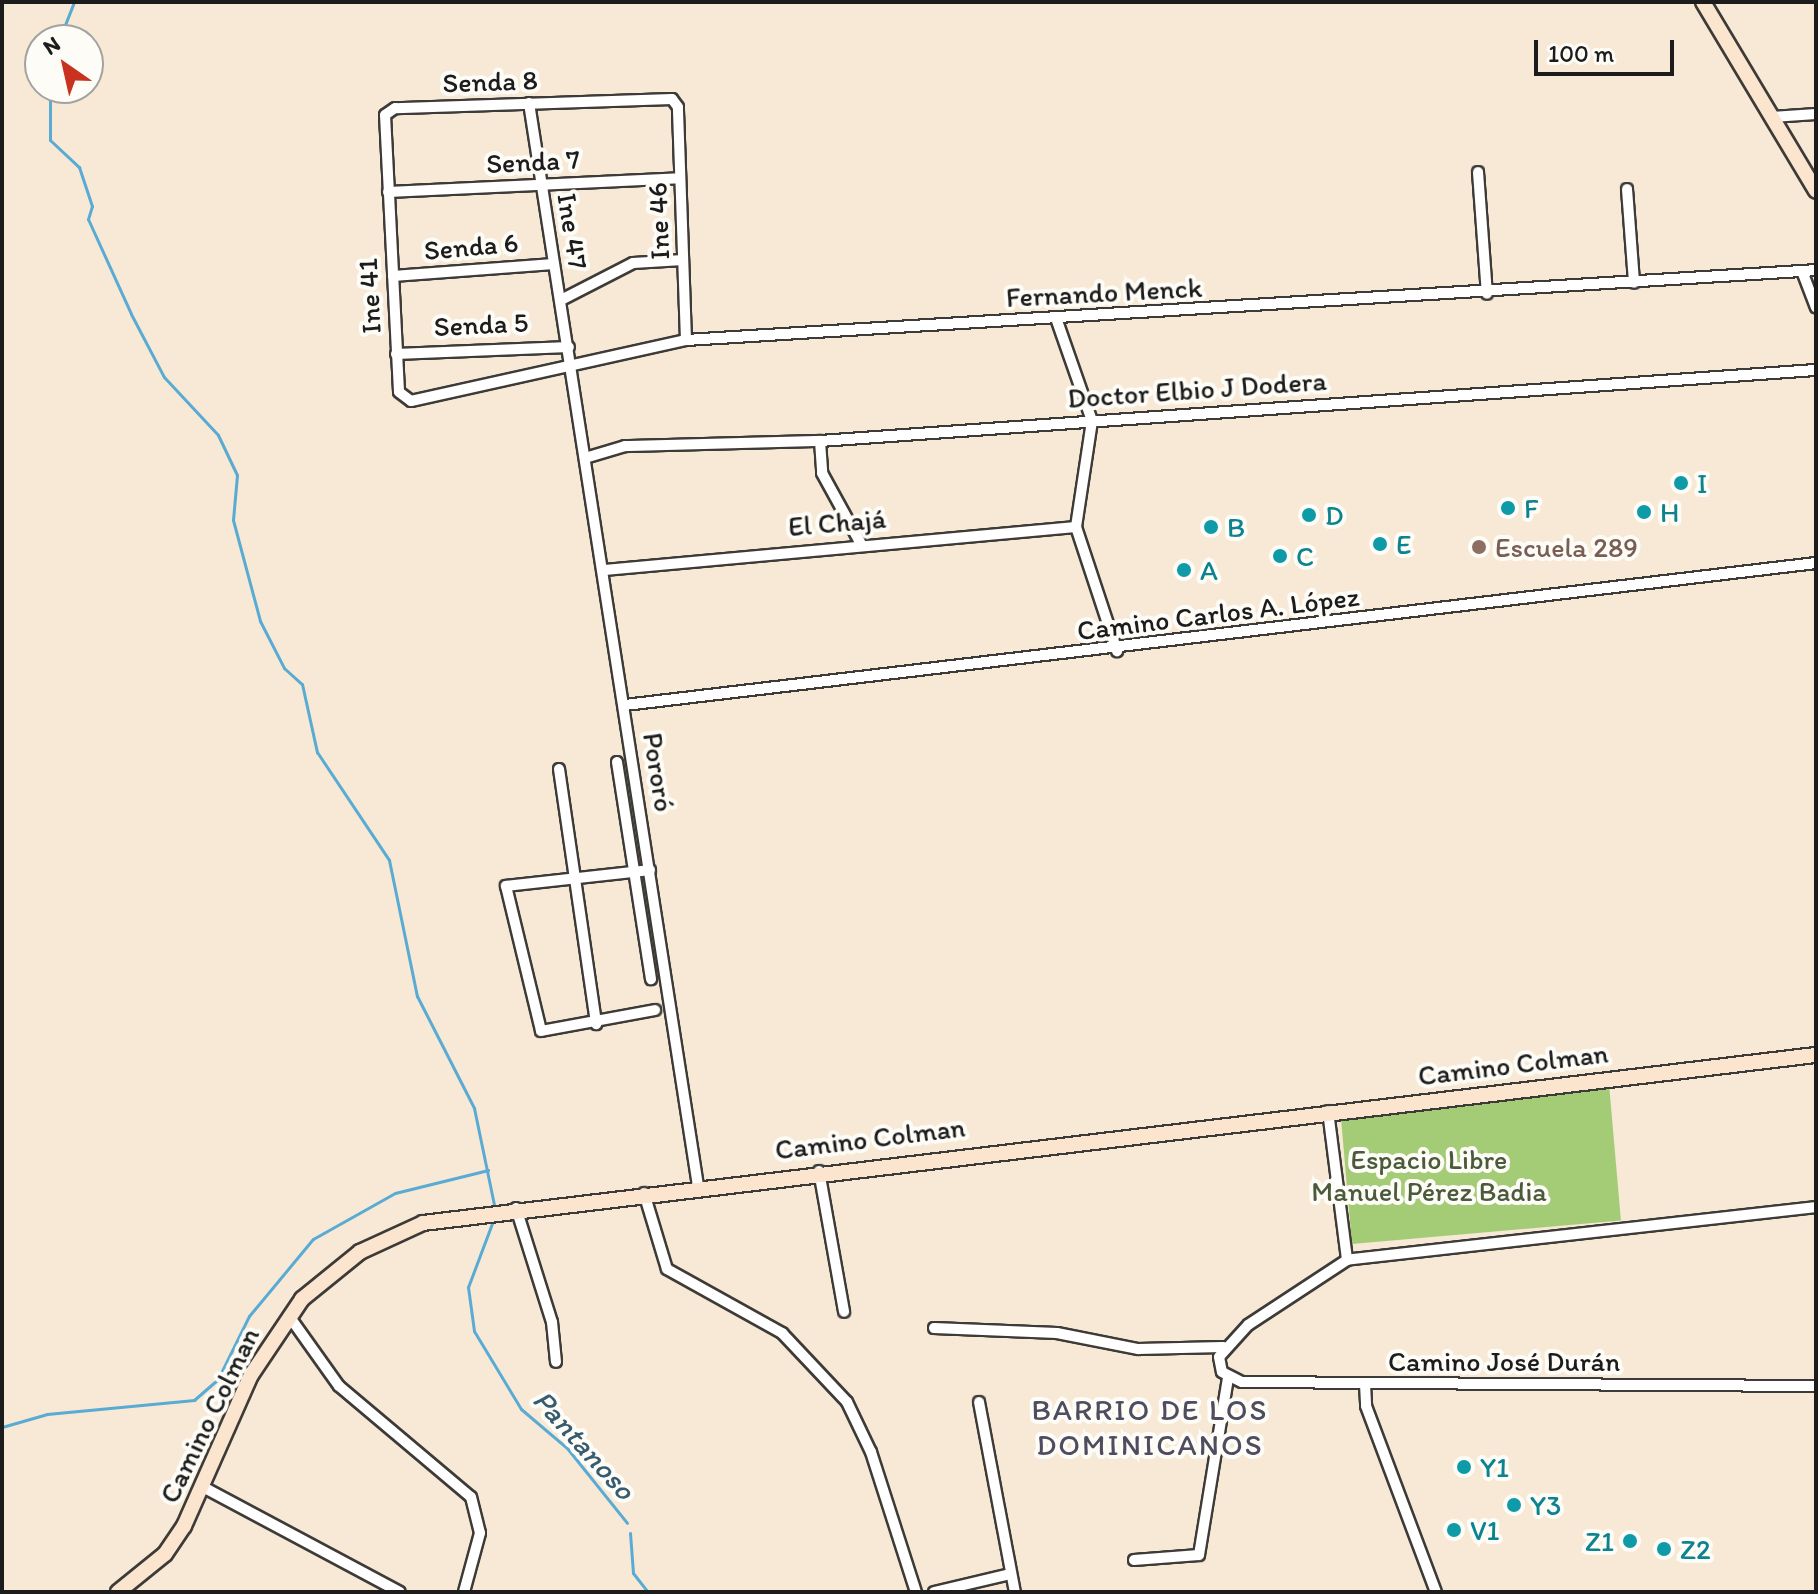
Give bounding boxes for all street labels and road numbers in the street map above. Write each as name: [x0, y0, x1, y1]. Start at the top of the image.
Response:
street label: Senda 8: [442, 63, 538, 99]
street label: Senda 7: [485, 142, 581, 180]
street label: Ine 46: [640, 182, 676, 260]
street label: Ine 47: [550, 191, 596, 271]
street label: Senda 6: [422, 225, 520, 267]
street label: Ine 41: [350, 257, 388, 335]
street label: Fernando Menck: [1005, 270, 1203, 314]
street label: Senda 5: [433, 305, 529, 343]
street label: Doctor Elbio J Dodera: [1066, 363, 1328, 415]
street label: El Chajá: [786, 501, 888, 543]
street label: Camino Carlos A. López: [1075, 579, 1361, 647]
street label: Pororó: [636, 730, 682, 814]
street label: Camino Colman: [1416, 1036, 1610, 1092]
street label: Camino Colman: [773, 1110, 967, 1166]
street label: Camino Colman: [152, 1322, 266, 1508]
street label: Camino José Durán: [1388, 1344, 1620, 1378]

